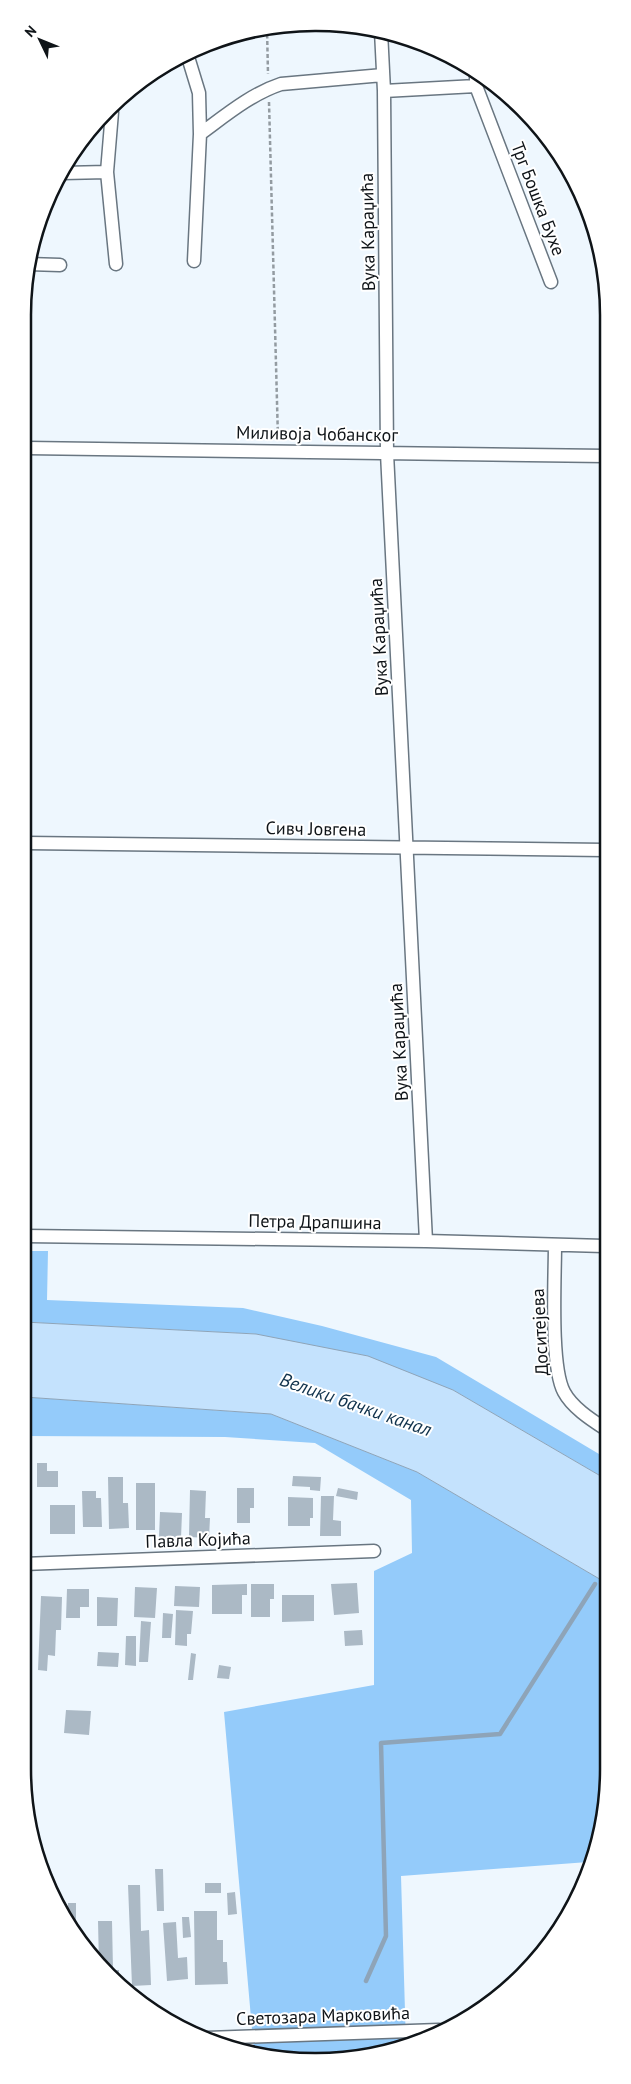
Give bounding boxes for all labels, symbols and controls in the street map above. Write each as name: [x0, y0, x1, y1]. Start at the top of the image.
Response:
north arrow: [15, 15, 65, 65]
text: N: [21, 22, 40, 41]
street label: Трг Бошка Бухе: [506, 139, 571, 259]
street label: Вука Караџића: [355, 173, 380, 291]
street label: Миливоја Чобанског: [236, 421, 398, 446]
street label: Вука Караџића: [364, 577, 393, 697]
street label: Сивч Јовгена: [265, 816, 367, 841]
street label: Вука Караџића: [384, 982, 413, 1102]
street label: Петра Драпшина: [248, 1209, 382, 1234]
street label: Доситејева: [526, 1288, 553, 1376]
water label: Велики бачки канал: [277, 1367, 436, 1441]
street label: Павла Којића: [145, 1526, 251, 1553]
street label: Светозара Марковића: [236, 2001, 410, 2030]

